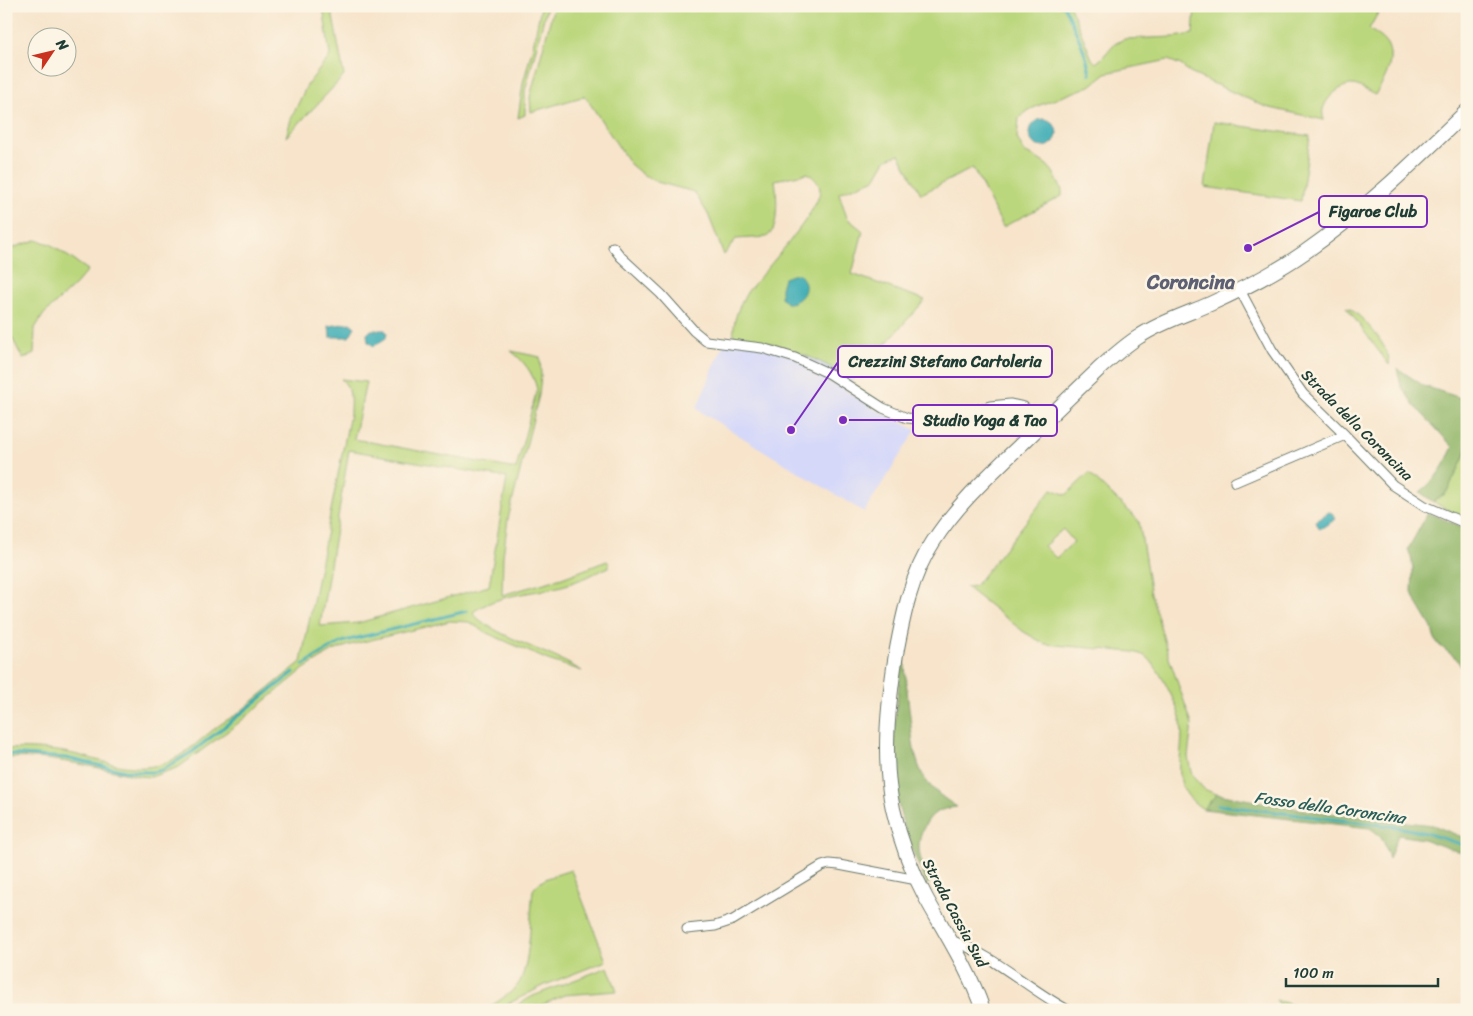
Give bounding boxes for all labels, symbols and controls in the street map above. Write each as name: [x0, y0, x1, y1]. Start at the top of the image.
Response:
north arrow: [28, 28, 78, 78]
text: N: [49, 33, 75, 56]
callout: Figaroe Club: [1319, 196, 1427, 227]
text: Figaroe Club: [1328, 197, 1417, 226]
district label: Coroncina: [1146, 265, 1235, 300]
callout: Crezzini Stefano Cartoleria: [838, 346, 1052, 377]
text: Crezzini Stefano Cartoleria: [848, 347, 1042, 376]
street label: Strada della Coroncina: [1295, 363, 1420, 488]
callout: Studio Yoga & Tao: [913, 405, 1057, 436]
text: Studio Yoga & Tao: [922, 406, 1048, 435]
water label: Fosso della Coroncina: [1253, 783, 1409, 833]
street label: Strada Cassia Sud: [915, 854, 995, 973]
scale bar: [1286, 956, 1438, 988]
text: 100 m: [1293, 960, 1334, 986]

